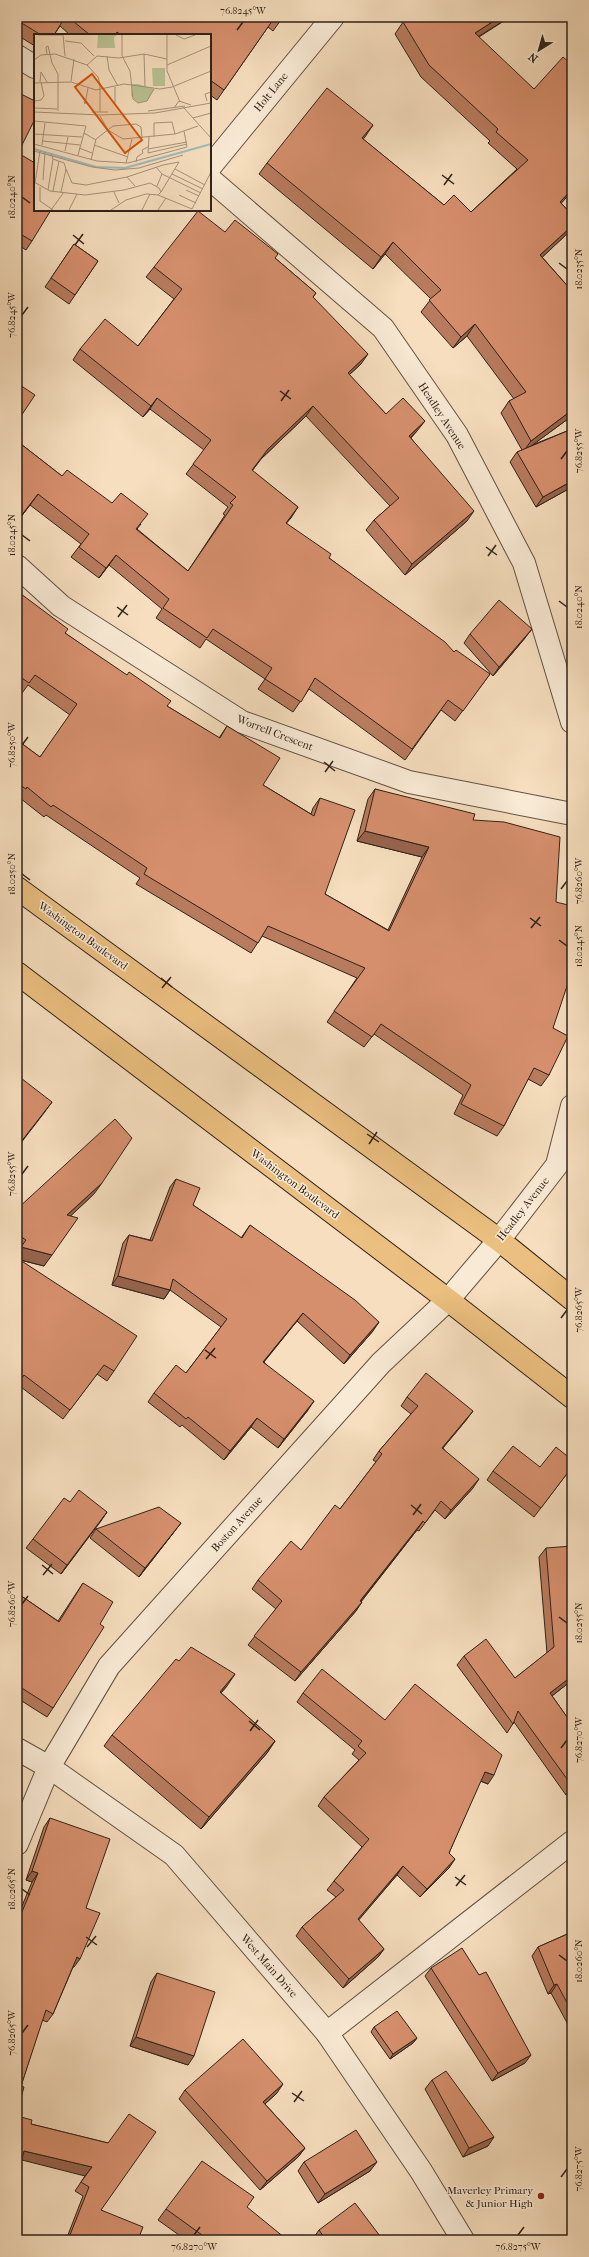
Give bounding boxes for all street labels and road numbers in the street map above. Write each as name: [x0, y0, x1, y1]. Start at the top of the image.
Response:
street label: Holt Lane: [251, 69, 291, 114]
street label: Headley Avenue: [416, 380, 469, 452]
street label: Worrell Crescent: [234, 712, 315, 754]
street label: Washington Boulevard: [35, 899, 131, 973]
street label: Washington Boulevard: [247, 1146, 343, 1222]
street label: Headley Avenue: [494, 1174, 552, 1243]
street label: Boston Avenue: [209, 1493, 266, 1555]
street label: West Main Drive: [237, 1931, 300, 2001]

